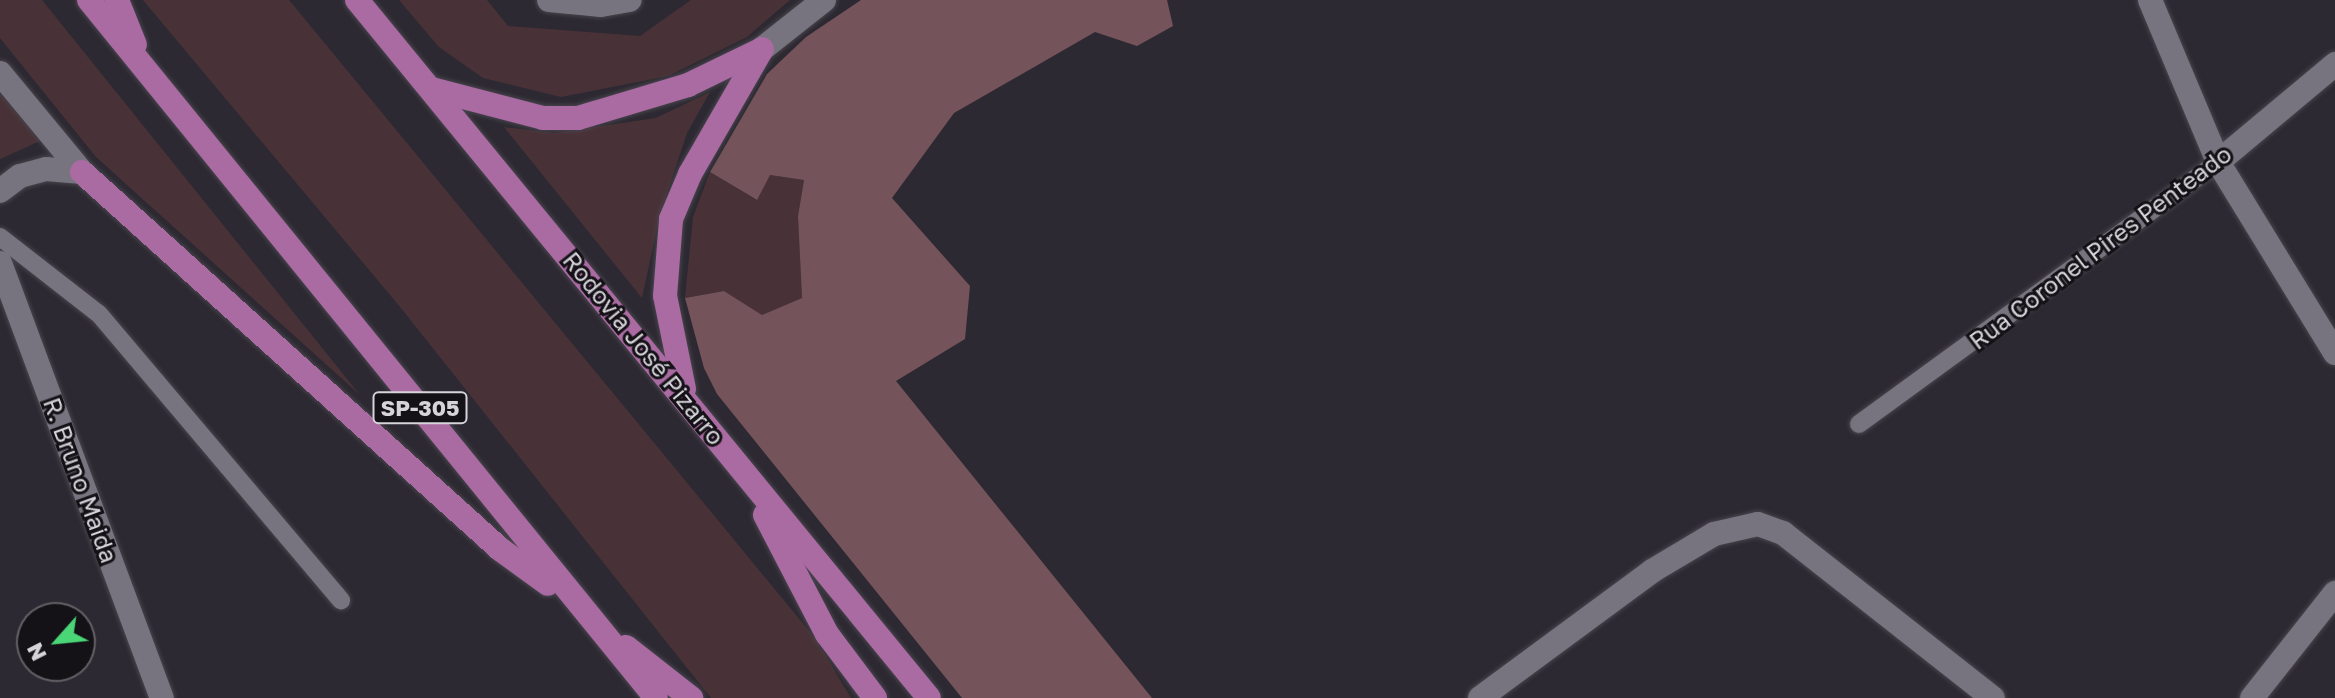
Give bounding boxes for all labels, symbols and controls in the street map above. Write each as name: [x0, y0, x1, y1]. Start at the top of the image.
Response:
street label: Rua Coronel Pires Penteado: [1963, 139, 2237, 355]
street label: Rodovia José Pizarro: [557, 246, 731, 450]
road number: SP-305: [372, 390, 468, 426]
street label: R. Bruno Maida: [38, 394, 124, 566]
north arrow: [16, 602, 96, 682]
text: N: [20, 639, 52, 666]

